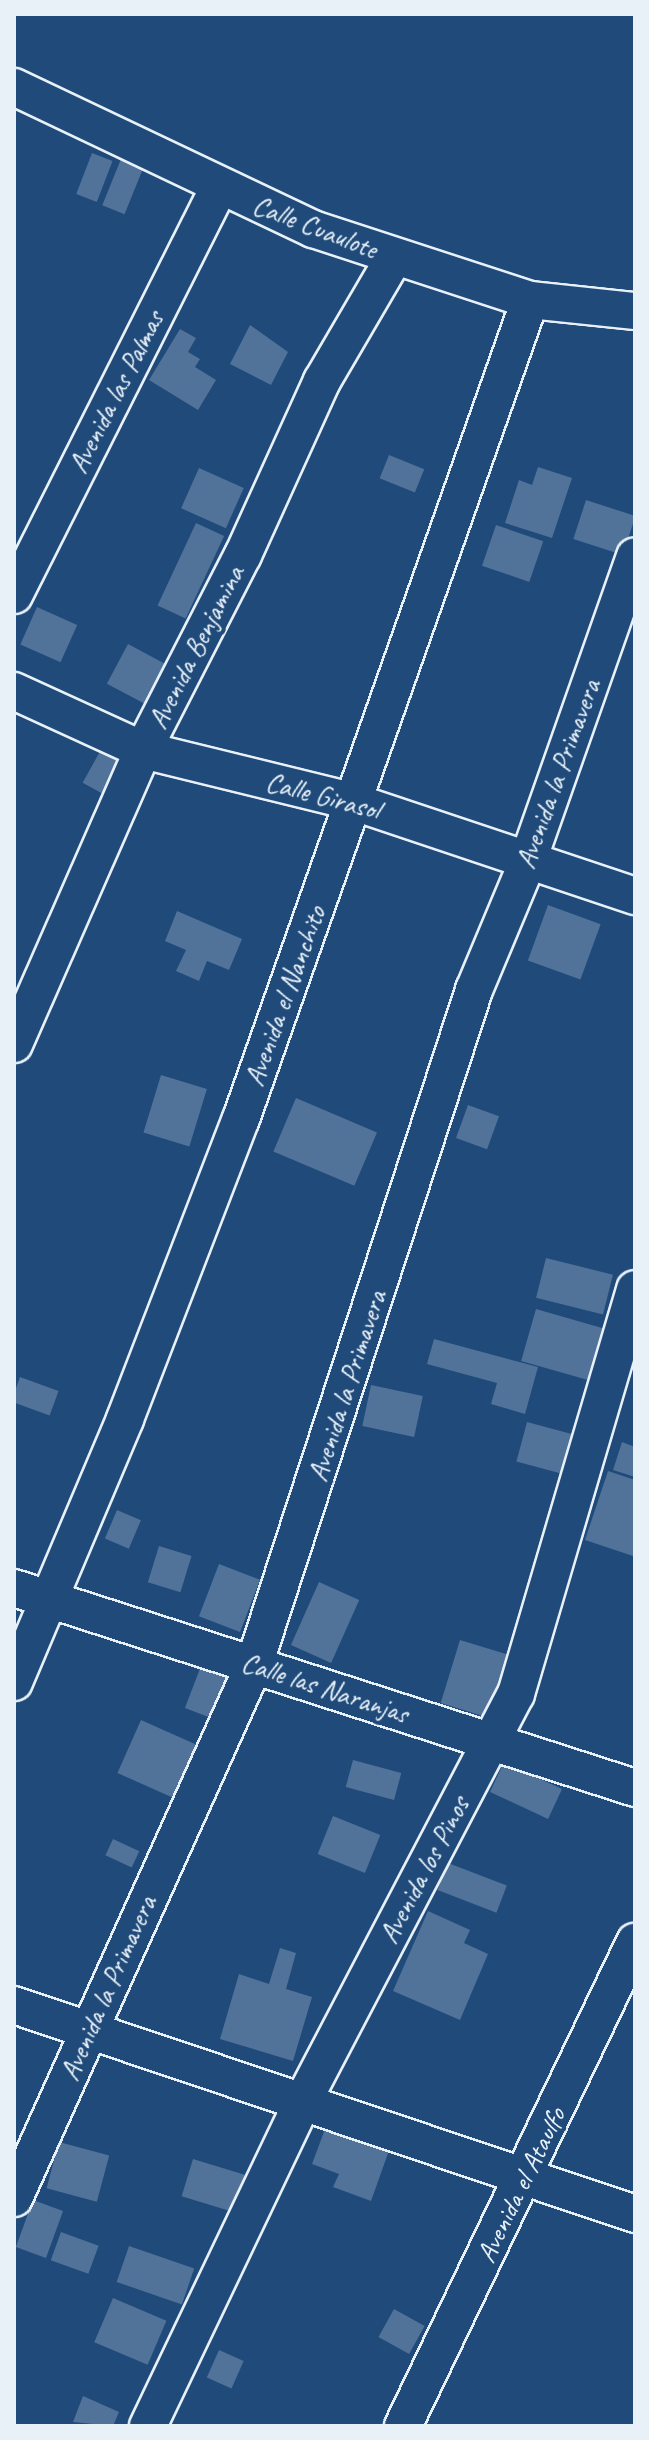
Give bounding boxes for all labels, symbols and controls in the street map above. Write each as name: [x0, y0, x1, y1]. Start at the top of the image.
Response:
street label: Calle Cuaulote: [249, 188, 381, 266]
street label: Avenida las Palmas: [60, 304, 172, 480]
street label: Avenida Benjamina: [141, 560, 251, 734]
street label: Avenida la Primavera: [508, 674, 608, 874]
street label: Calle Girasol: [263, 765, 383, 827]
street label: Avenida el Nanchito: [237, 902, 333, 1090]
street label: Avenida la Primavera: [300, 1285, 394, 1487]
street label: Calle las Naranjas: [237, 1645, 413, 1731]
street label: Avenida los Pinos: [371, 1791, 477, 1949]
street label: Avenida la Primavera: [52, 1890, 164, 2086]
street label: Avenida el Ataulfo: [469, 2102, 573, 2268]

